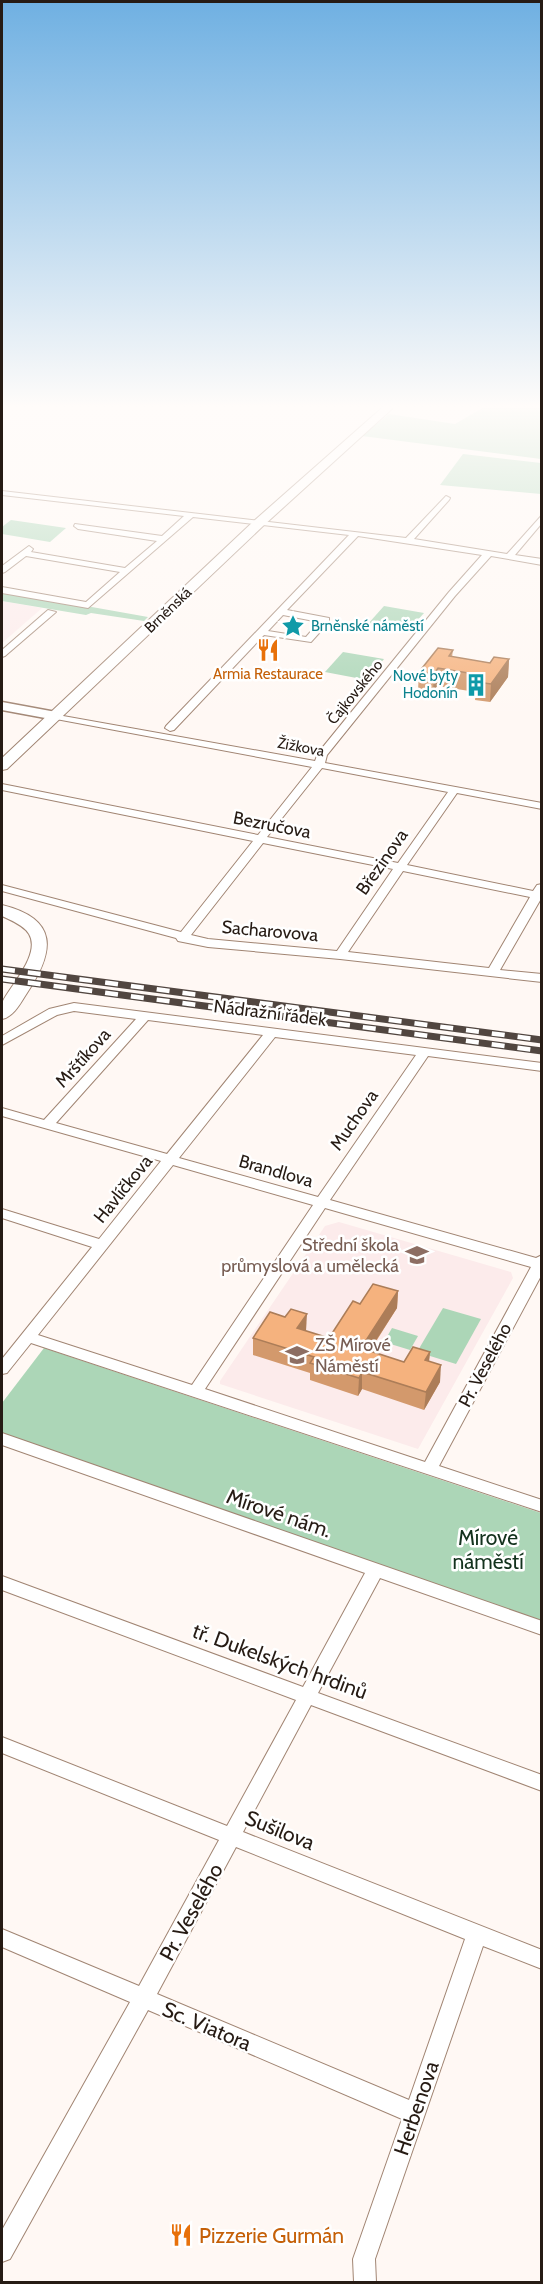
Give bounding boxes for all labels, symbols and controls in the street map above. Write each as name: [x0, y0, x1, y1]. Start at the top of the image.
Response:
street label: Brněnská: [141, 583, 196, 637]
place icon: Brněnské náměstí: [280, 613, 306, 639]
place label: Brněnské náměstí: [311, 617, 424, 635]
restaurant icon: Armia Restaurace: [255, 637, 281, 663]
street label: Čajkovského: [323, 655, 387, 728]
place label: Armia Restaurace: [213, 665, 323, 683]
place label: Nové byty Hodonín: [393, 667, 458, 702]
building icon: Nové byty Hodonín: [463, 672, 489, 698]
street label: Žižkova: [276, 733, 327, 761]
street label: Bezručova: [231, 807, 313, 843]
street label: Březinova: [351, 825, 413, 899]
street label: Sacharovova: [221, 916, 319, 946]
street label: Nádražní řádek: [212, 995, 329, 1031]
street label: Mrštíkova: [51, 1024, 116, 1092]
street label: Muchova: [325, 1085, 383, 1155]
street label: Havlíčkova: [89, 1150, 157, 1227]
street label: Brandlova: [236, 1150, 316, 1192]
place label: Střední škola průmyslová a umělecká: [221, 1234, 399, 1277]
school or university icon: Střední škola průmyslová a umělecká: [404, 1242, 430, 1268]
street label: Pr. Veselého: [454, 1319, 516, 1411]
place label: ZŠ Mírové Náměstí: [315, 1334, 391, 1377]
school or university icon: ZŠ Mírové Náměstí: [284, 1342, 310, 1368]
street label: Mírové nám.: [223, 1483, 335, 1543]
park label: Mírové náměstí: [452, 1525, 524, 1574]
street label: tř. Dukelských hrdinů: [189, 1618, 371, 1704]
street label: Sušilova: [242, 1805, 318, 1855]
street label: Pr. Veselého: [154, 1859, 228, 1965]
street label: Sc. Viatora: [159, 1996, 255, 2056]
street label: Herbenova: [388, 2058, 444, 2158]
restaurant icon: Pizzerie Gurmán: [168, 2222, 194, 2248]
place label: Pizzerie Gurmán: [199, 2223, 344, 2248]

